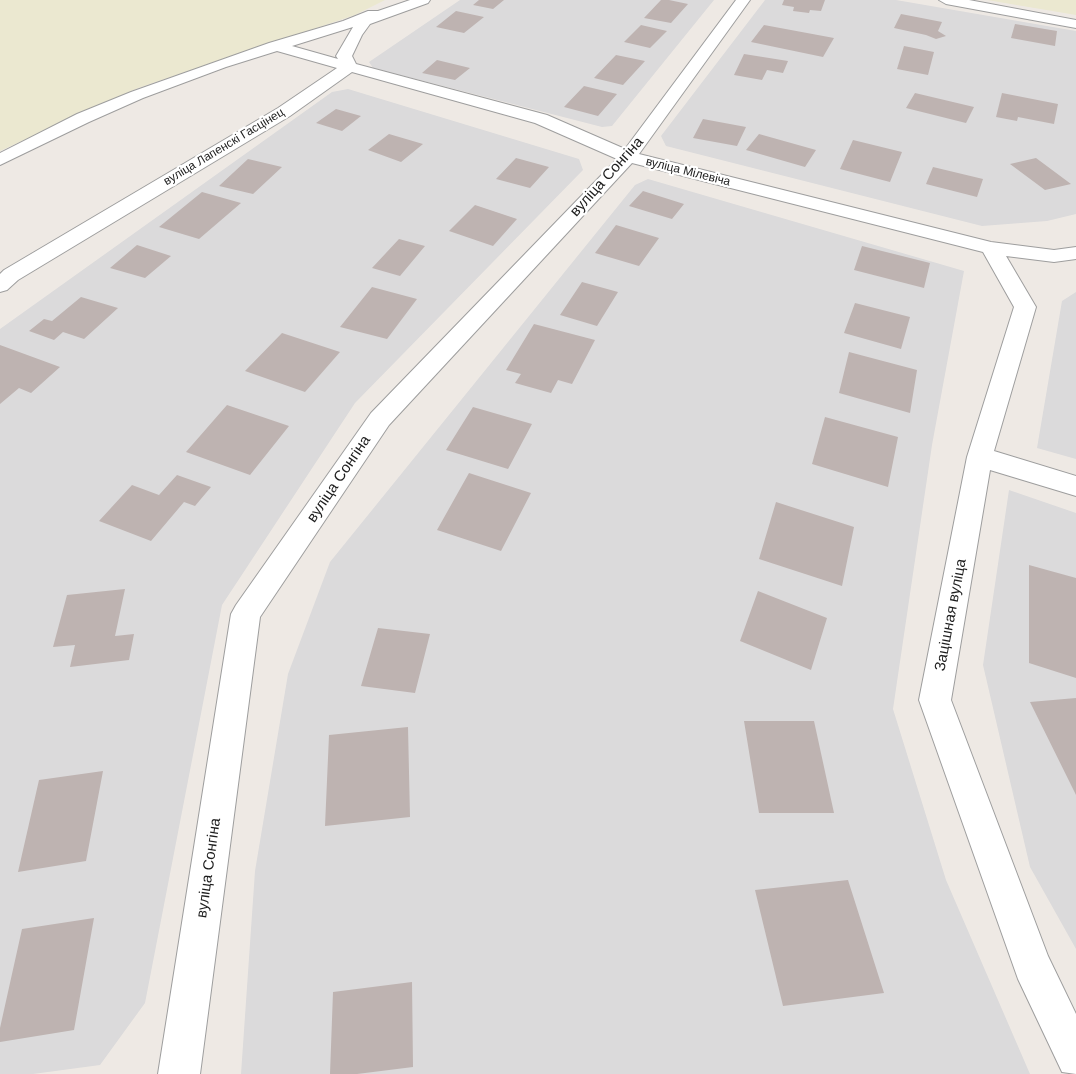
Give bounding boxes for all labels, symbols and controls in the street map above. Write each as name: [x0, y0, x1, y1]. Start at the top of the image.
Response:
street label: вуліца Лапенскі Гасцінец: [161, 105, 287, 189]
street label: вуліца Сонгіна: [567, 133, 647, 221]
street label: вуліца Мілевіча: [644, 155, 732, 189]
street label: вуліца Сонгіна: [303, 432, 375, 526]
street label: Зацішная вуліца: [931, 557, 971, 673]
street label: вуліца Сонгіна: [193, 817, 225, 919]

